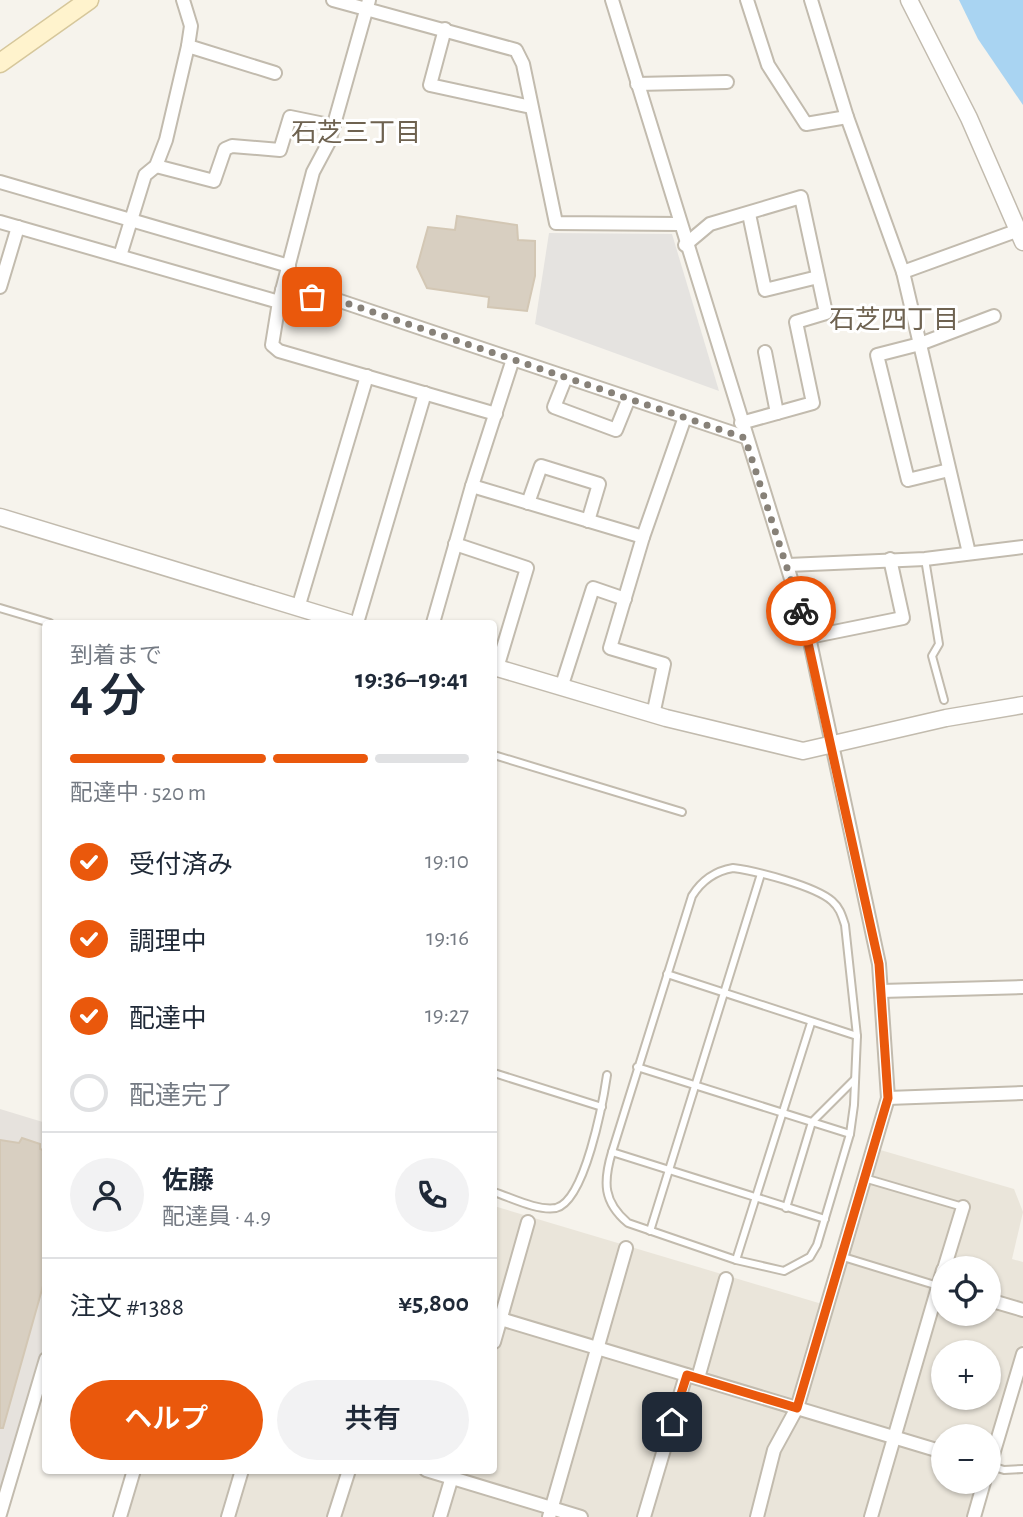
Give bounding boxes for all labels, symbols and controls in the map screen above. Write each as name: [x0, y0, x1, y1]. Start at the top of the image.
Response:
district label: 石芝三丁目: [291, 119, 421, 146]
pin: [282, 267, 342, 327]
icon: bag: [293, 278, 331, 316]
district label: 石芝四丁目: [829, 306, 959, 333]
courier: [766, 576, 836, 646]
icon: bike: [782, 592, 820, 630]
text: 到着まで: [70, 645, 162, 668]
text: 19:36–19:41: [355, 666, 469, 692]
text: 4 分: [70, 674, 146, 720]
text: 配達中 · 520 m: [70, 782, 206, 805]
icon: check: [70, 843, 108, 881]
text: 19:10: [425, 850, 469, 873]
text: 受付済み: [129, 852, 233, 878]
icon: check: [70, 920, 108, 958]
text: 19:16: [426, 927, 469, 950]
text: 調理中: [129, 929, 207, 955]
icon: check: [70, 997, 108, 1035]
text: 19:27: [425, 1004, 469, 1027]
text: 配達中: [129, 1006, 207, 1032]
text: 配達完了: [129, 1083, 233, 1109]
button: person: [70, 1158, 144, 1232]
button: phone: [395, 1158, 469, 1232]
text: 佐藤: [162, 1168, 214, 1194]
text: 配達員 · 4.9: [162, 1206, 271, 1229]
map controls: [931, 1256, 1001, 1494]
button: locate: [931, 1256, 1001, 1326]
text: ¥5,800: [398, 1290, 469, 1316]
text: 注文 #1388: [70, 1294, 184, 1320]
button: +: [931, 1340, 1001, 1410]
button: ヘルプ: [70, 1380, 263, 1460]
button: 共有: [277, 1380, 469, 1460]
pin: [642, 1392, 702, 1452]
icon: home: [653, 1403, 691, 1441]
button: −: [931, 1424, 1001, 1494]

